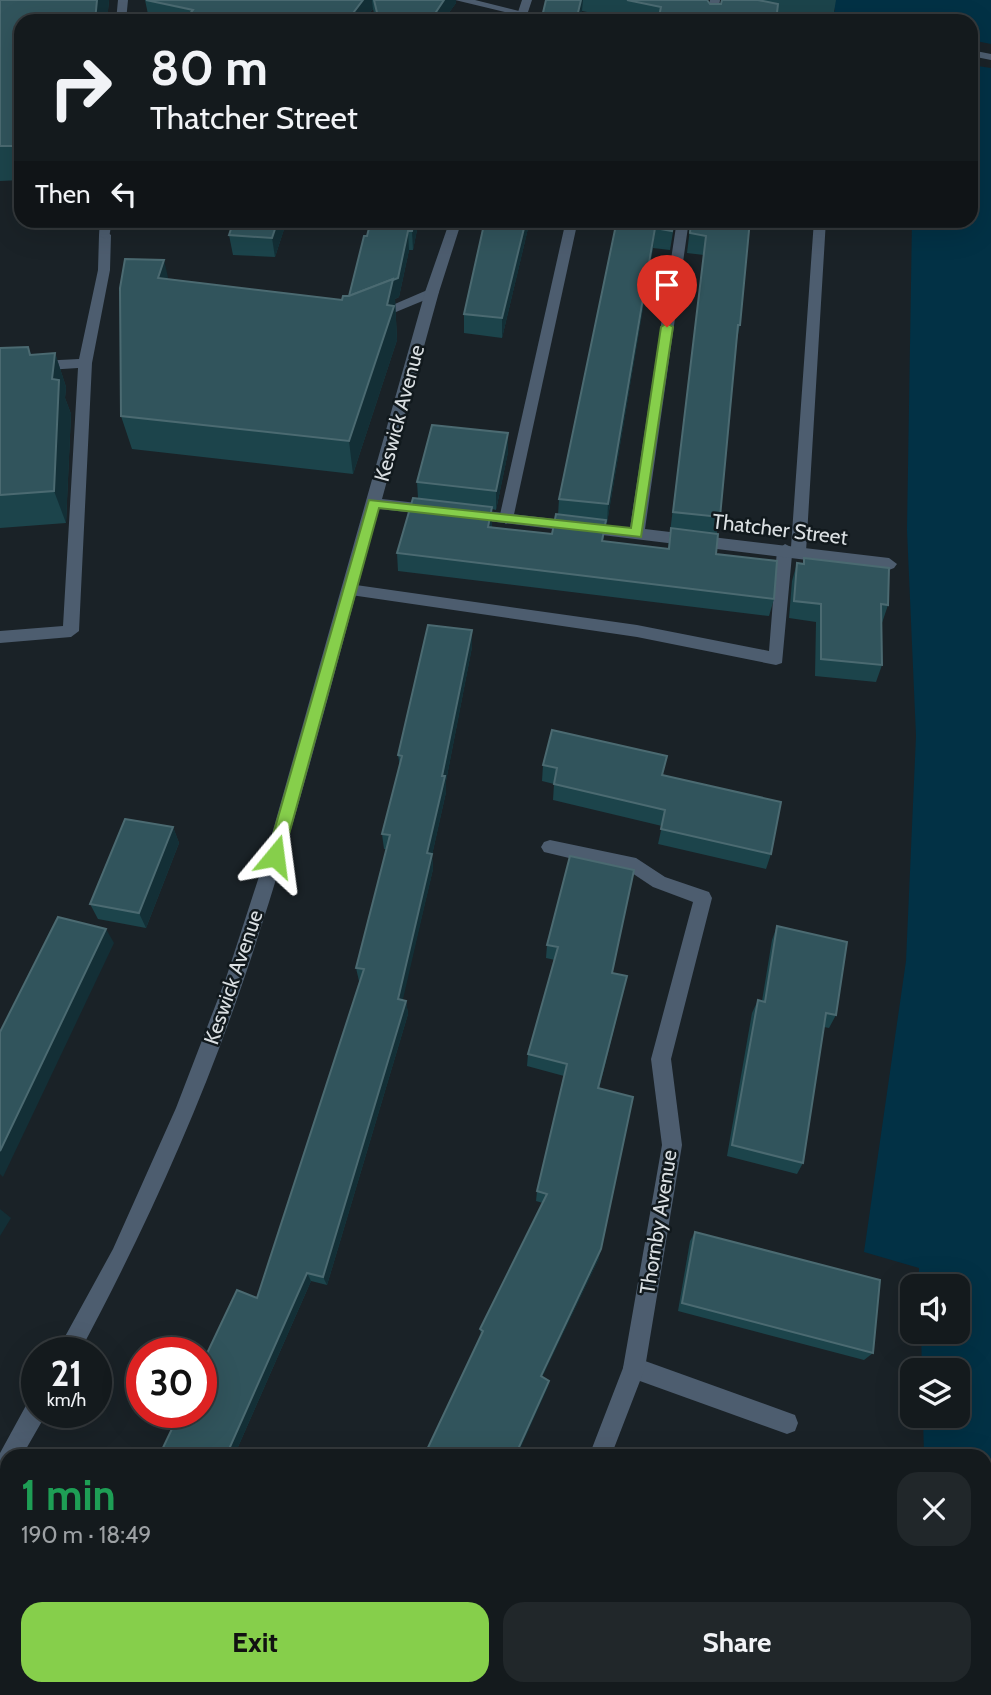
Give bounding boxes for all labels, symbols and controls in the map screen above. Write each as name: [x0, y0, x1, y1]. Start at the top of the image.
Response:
text: 80 m: [150, 38, 268, 97]
icon: right: [35, 42, 126, 133]
text: Thatcher Street: [150, 98, 358, 137]
icon: left: [105, 175, 143, 213]
text: Then: [35, 178, 91, 210]
pin: [637, 255, 697, 327]
icon: arrive: [648, 266, 686, 304]
street label: Keswick Avenue: [369, 342, 429, 484]
street label: Thatcher Street: [711, 508, 849, 550]
position arrow: [238, 819, 312, 893]
street label: Keswick Avenue: [198, 906, 268, 1048]
street label: Thornby Avenue: [634, 1148, 682, 1296]
map controls: [900, 1274, 970, 1428]
button: sound: [900, 1274, 970, 1344]
speed limit sign: 30: [126, 1337, 217, 1428]
text: 21: [51, 1352, 82, 1395]
button: layers: [900, 1358, 970, 1428]
text: km/h: [47, 1389, 86, 1411]
text: 1 min: [21, 1469, 116, 1521]
button: close: [897, 1472, 971, 1546]
text: 190 m · 18:49: [21, 1521, 151, 1549]
button: Exit: [21, 1602, 489, 1682]
button: Share: [503, 1602, 971, 1682]

